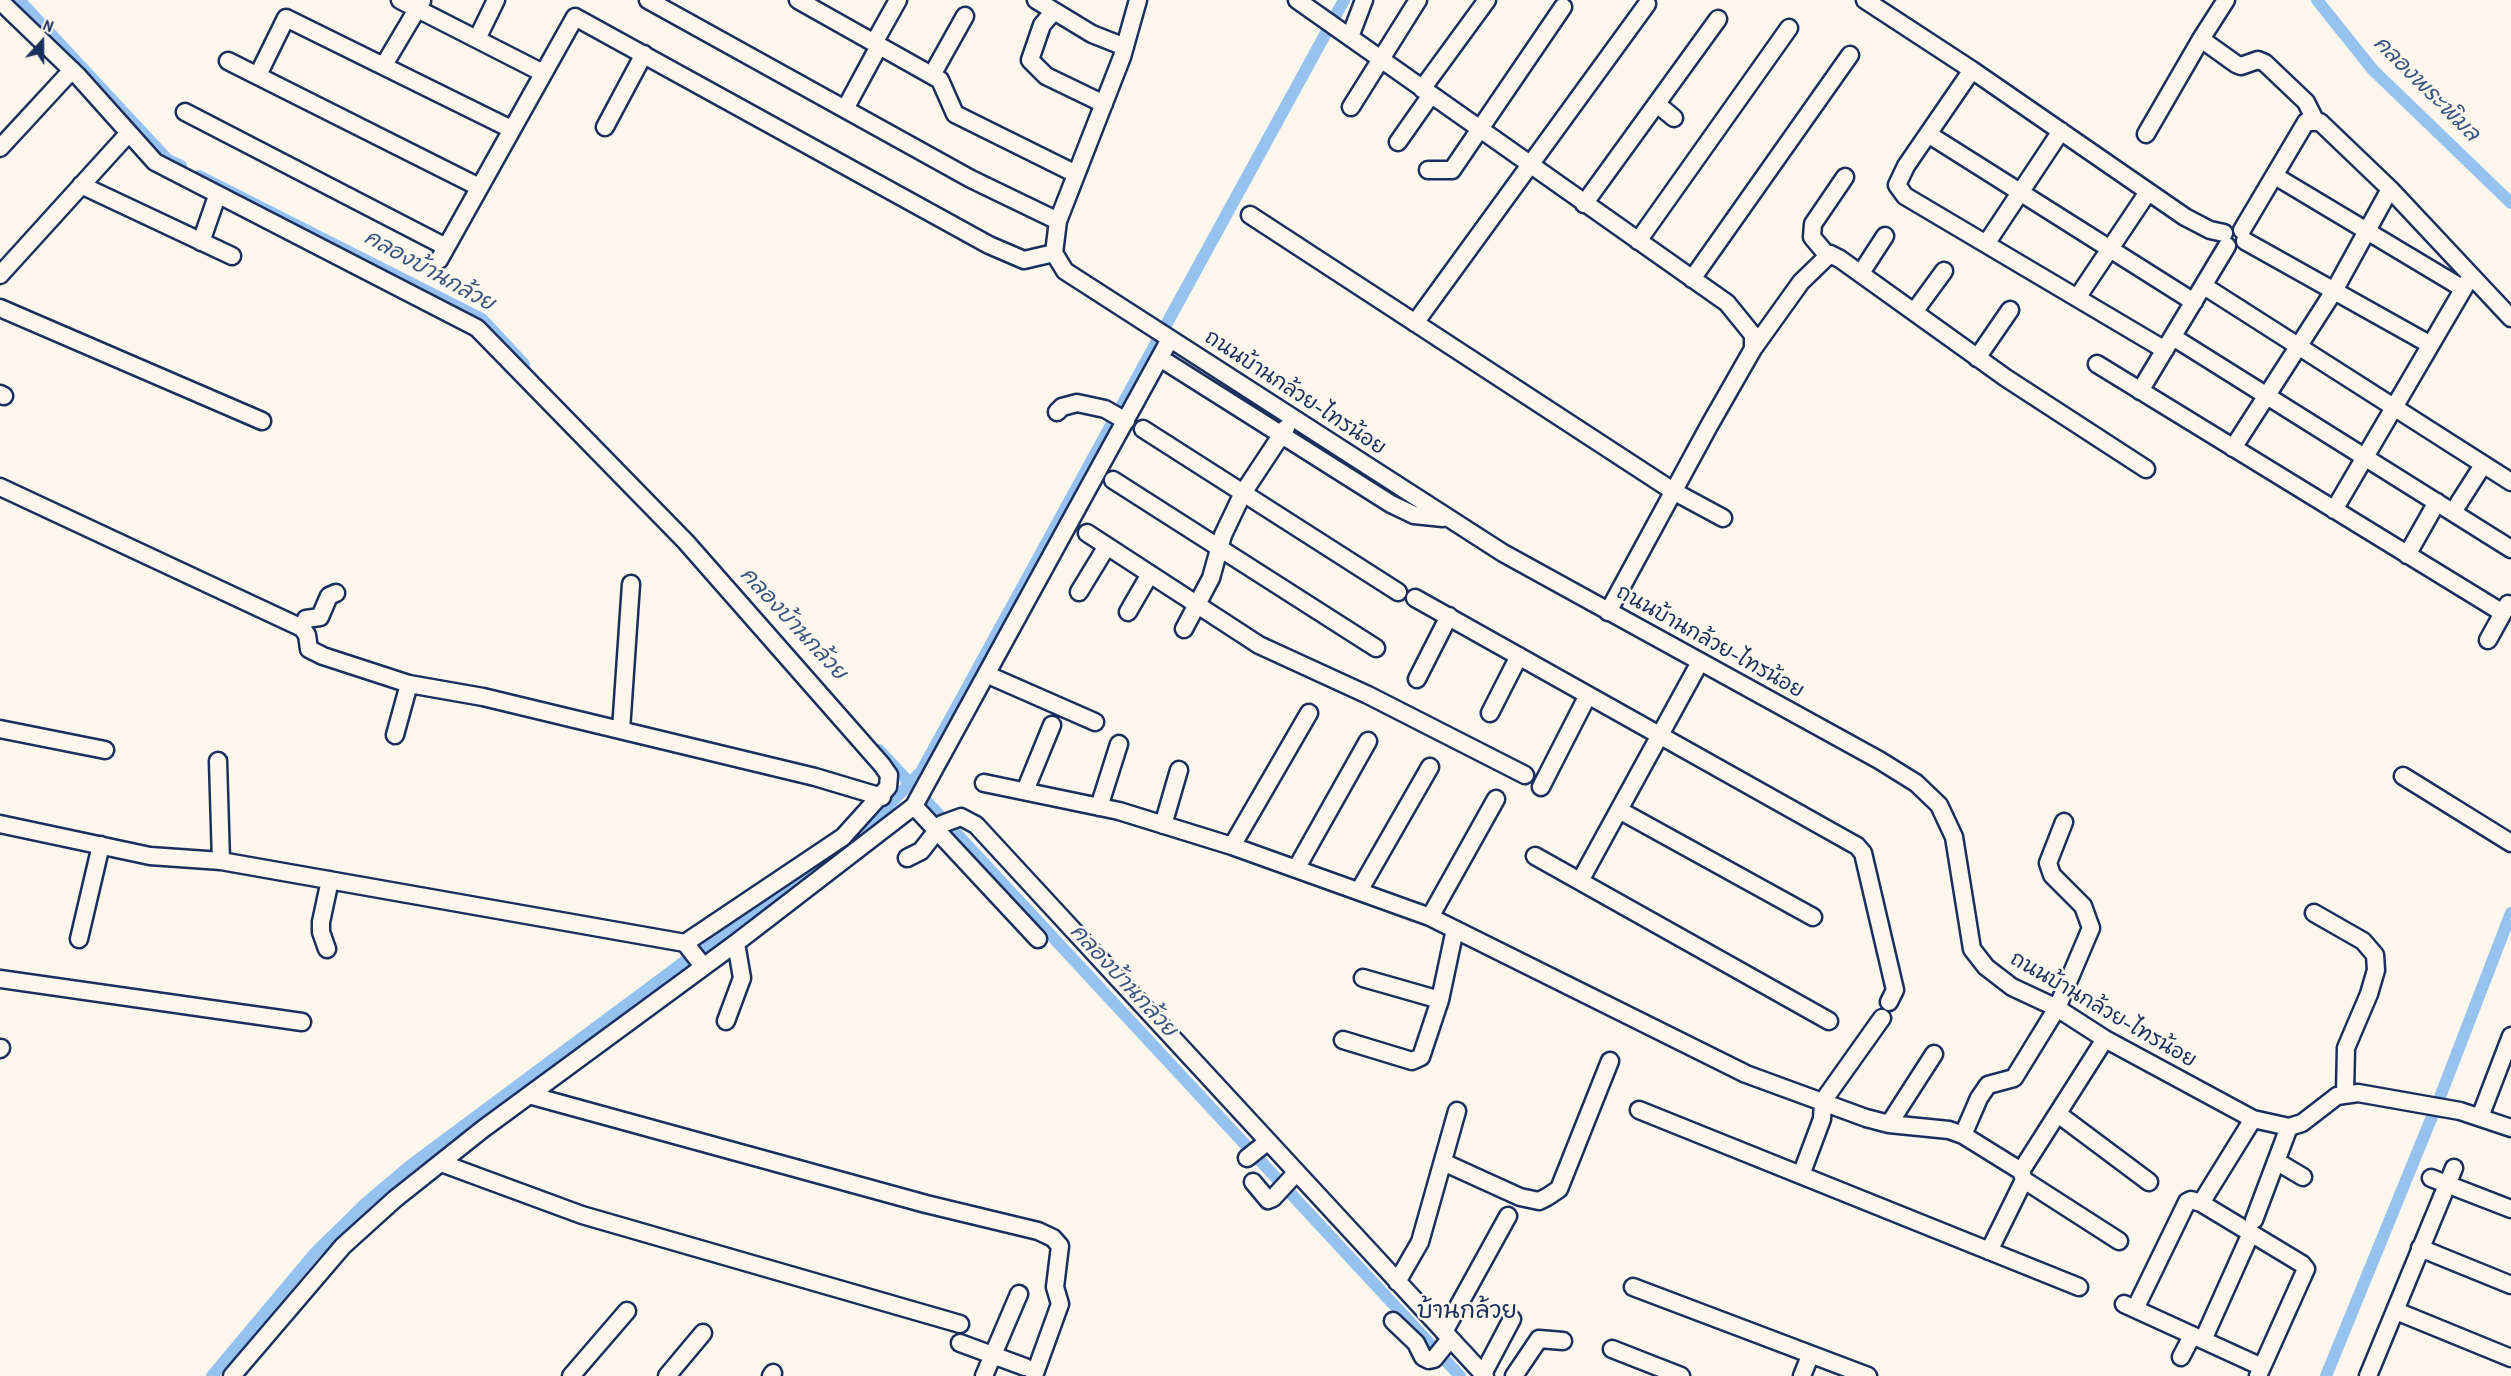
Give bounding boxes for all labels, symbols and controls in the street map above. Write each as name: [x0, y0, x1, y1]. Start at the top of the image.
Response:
north arrow: [12, 12, 72, 72]
text: N: [41, 13, 56, 37]
water label: คลองพระพิมล: [2368, 31, 2484, 147]
water label: คลองบ้านกล้วย: [359, 224, 499, 318]
street label: ถนนบ้านกล้วย-ไทรน้อย: [1200, 325, 1390, 461]
water label: คลองบ้านกล้วย: [734, 562, 852, 686]
street label: ถนนบ้านกล้วย-ไทรน้อย: [1612, 580, 1808, 704]
water label: คลองบ้านกล้วย: [1064, 919, 1182, 1043]
street label: ถนนบ้านกล้วย-ไทรน้อย: [2005, 946, 2201, 1074]
district label: บ้านกล้วย: [1417, 1298, 1517, 1326]

